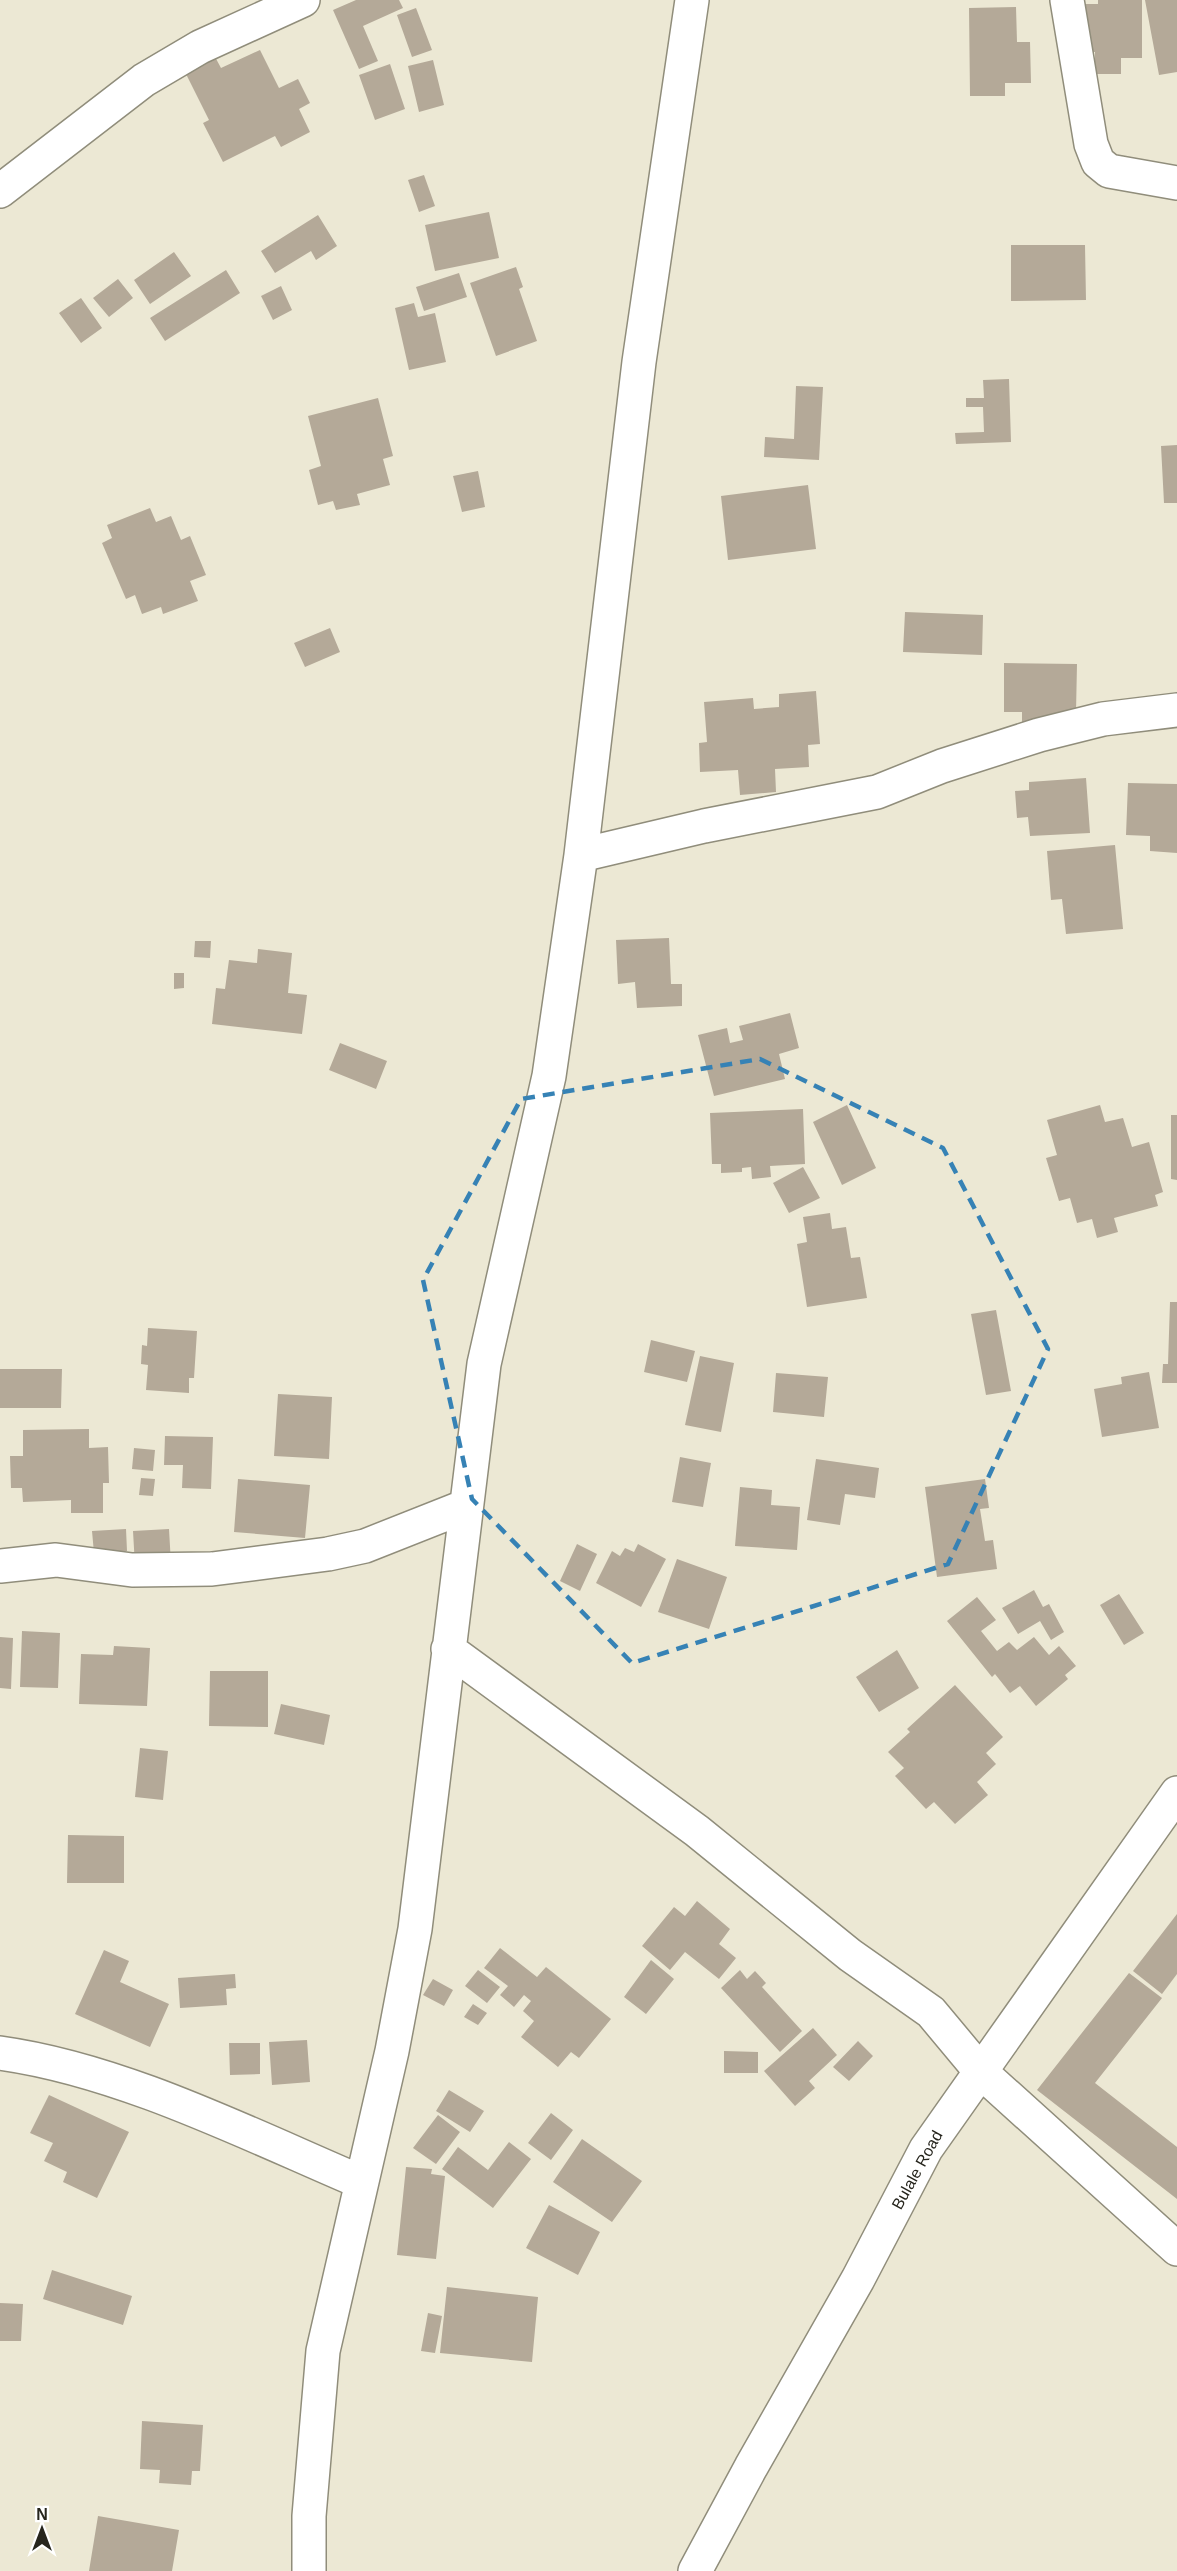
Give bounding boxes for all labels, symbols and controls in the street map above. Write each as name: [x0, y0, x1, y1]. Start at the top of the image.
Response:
street label: Bulale Road: [888, 2128, 946, 2212]
north arrow: [12, 2499, 72, 2559]
text: N: [36, 2506, 48, 2523]

